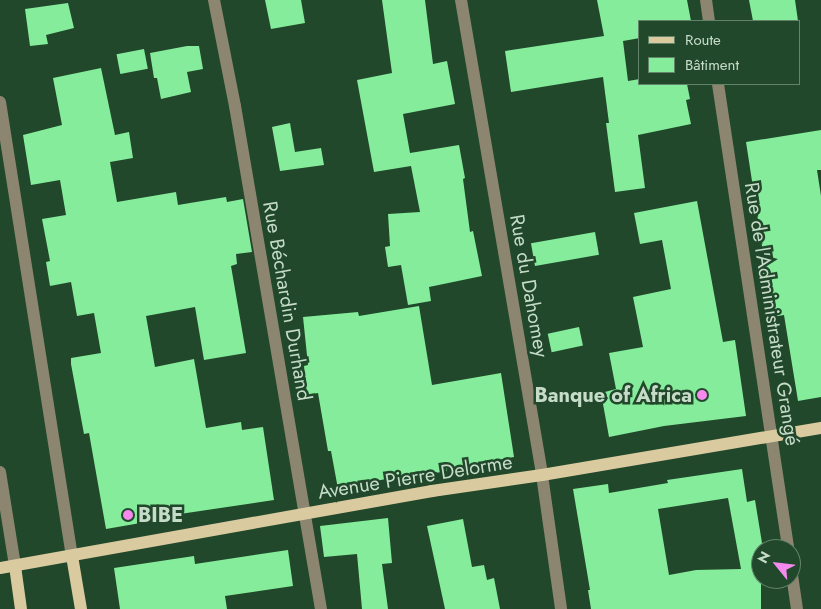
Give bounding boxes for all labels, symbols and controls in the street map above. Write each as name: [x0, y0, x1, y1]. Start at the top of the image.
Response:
legend: [638, 20, 801, 85]
text: Route: [685, 29, 721, 51]
text: Bâtiment: [685, 54, 739, 76]
street label: Rue de l'Administrateur Grangé: [739, 181, 805, 447]
street label: Rue Béchardin Durhand: [258, 199, 316, 403]
street label: Rue du Dahomey: [505, 213, 553, 359]
place label: Banque of Africa: [534, 383, 692, 407]
marker: Banque of Africa: [696, 389, 708, 401]
street label: Avenue Pierre Delorme: [316, 450, 514, 504]
place label: BIBE: [138, 503, 183, 527]
marker: BIBE: [122, 509, 134, 521]
north arrow: [751, 539, 801, 589]
text: N: [752, 547, 775, 567]

